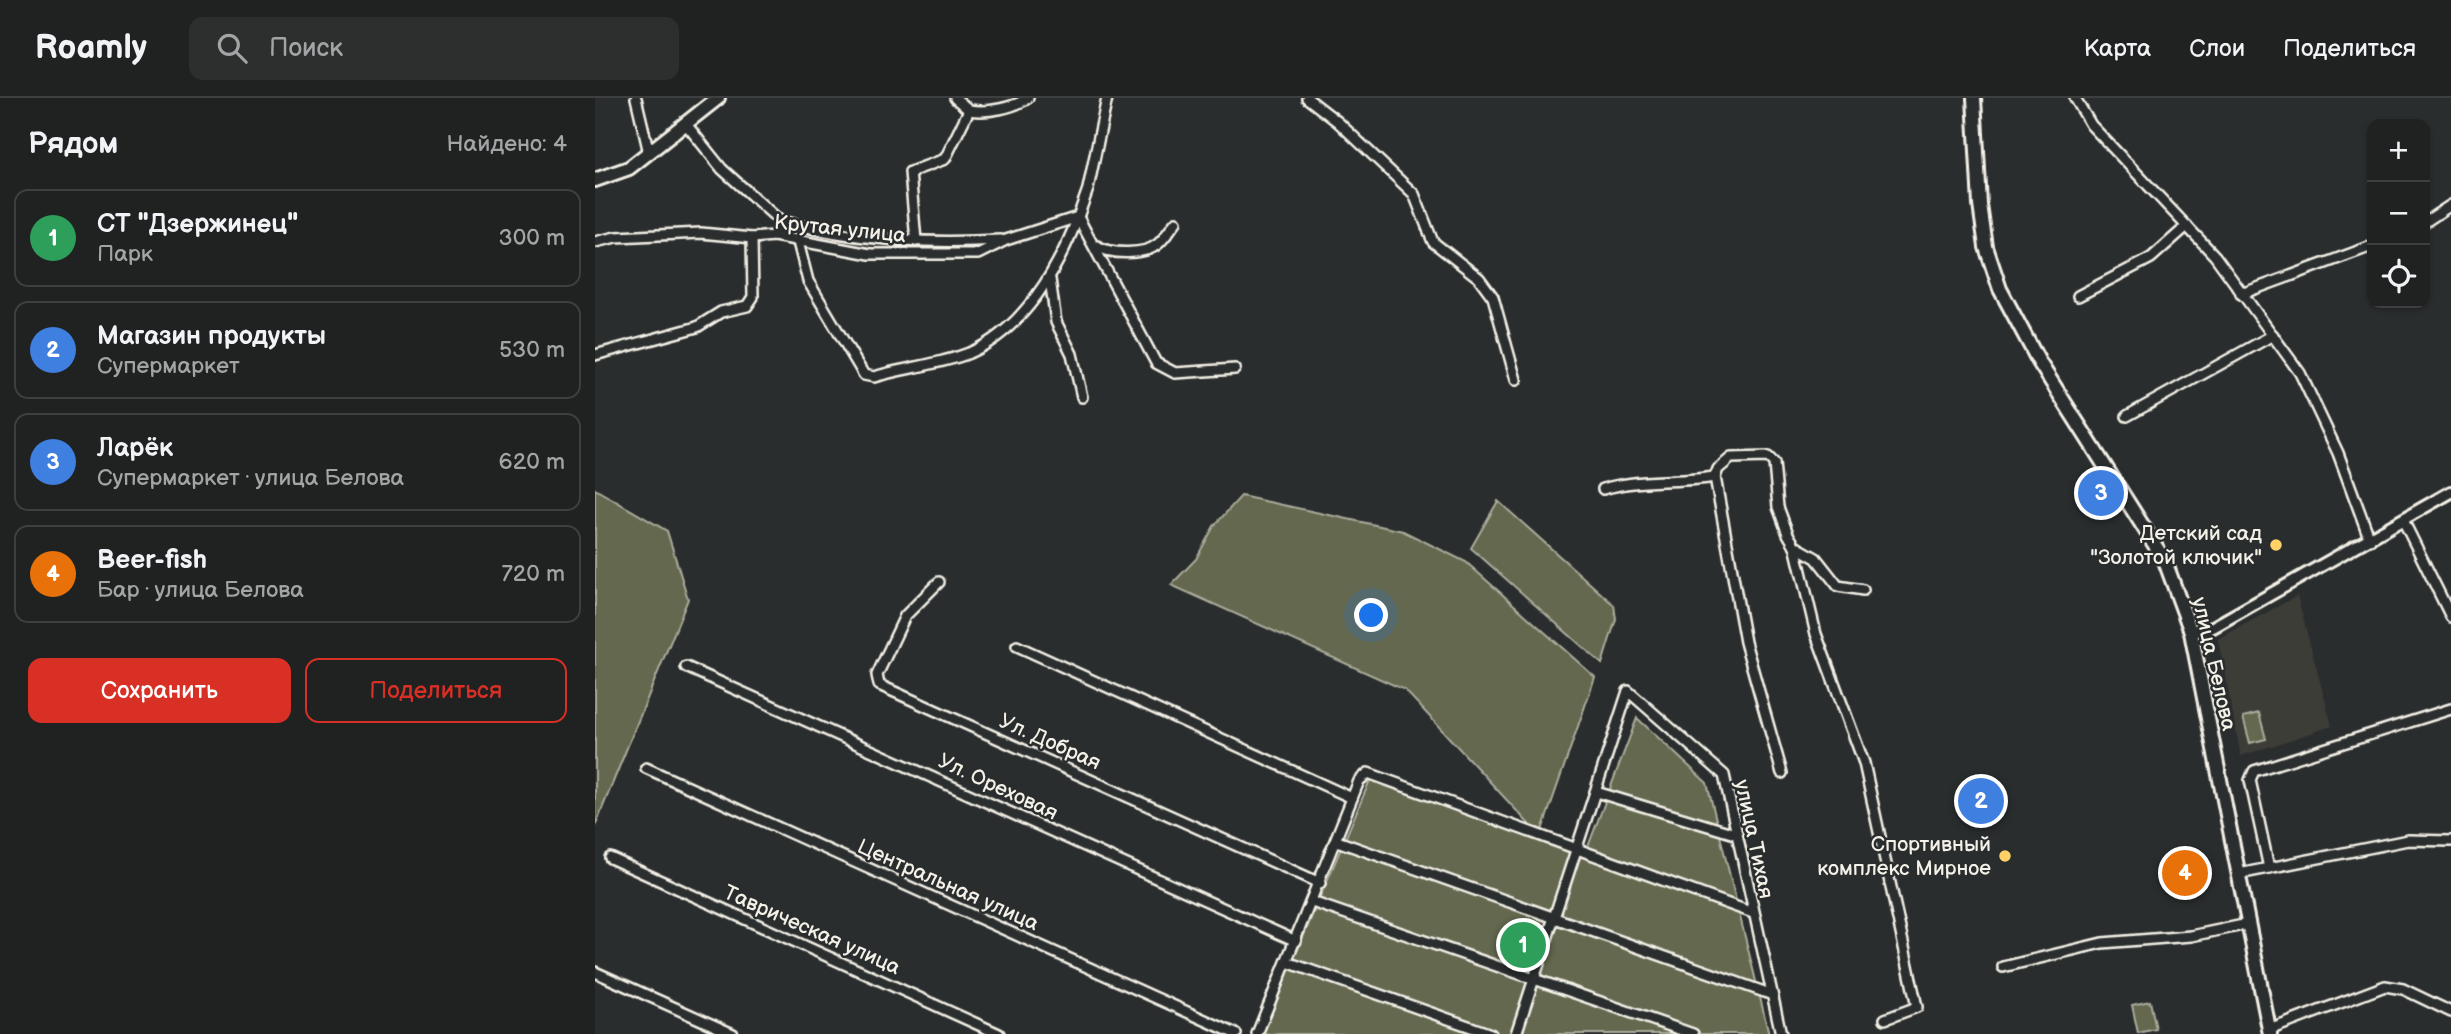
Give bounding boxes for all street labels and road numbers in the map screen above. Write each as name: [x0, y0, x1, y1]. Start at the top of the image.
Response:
street label: Крутая улица: [773, 210, 908, 248]
street label: улица Белова: [2186, 595, 2242, 734]
street label: Ул. Добрая: [995, 708, 1105, 776]
street label: Ул. Ореховая: [934, 748, 1062, 826]
street label: улица Тихая: [1729, 777, 1779, 901]
street label: Центральная улица: [854, 834, 1043, 936]
street label: Таврическая улица: [720, 880, 905, 980]

